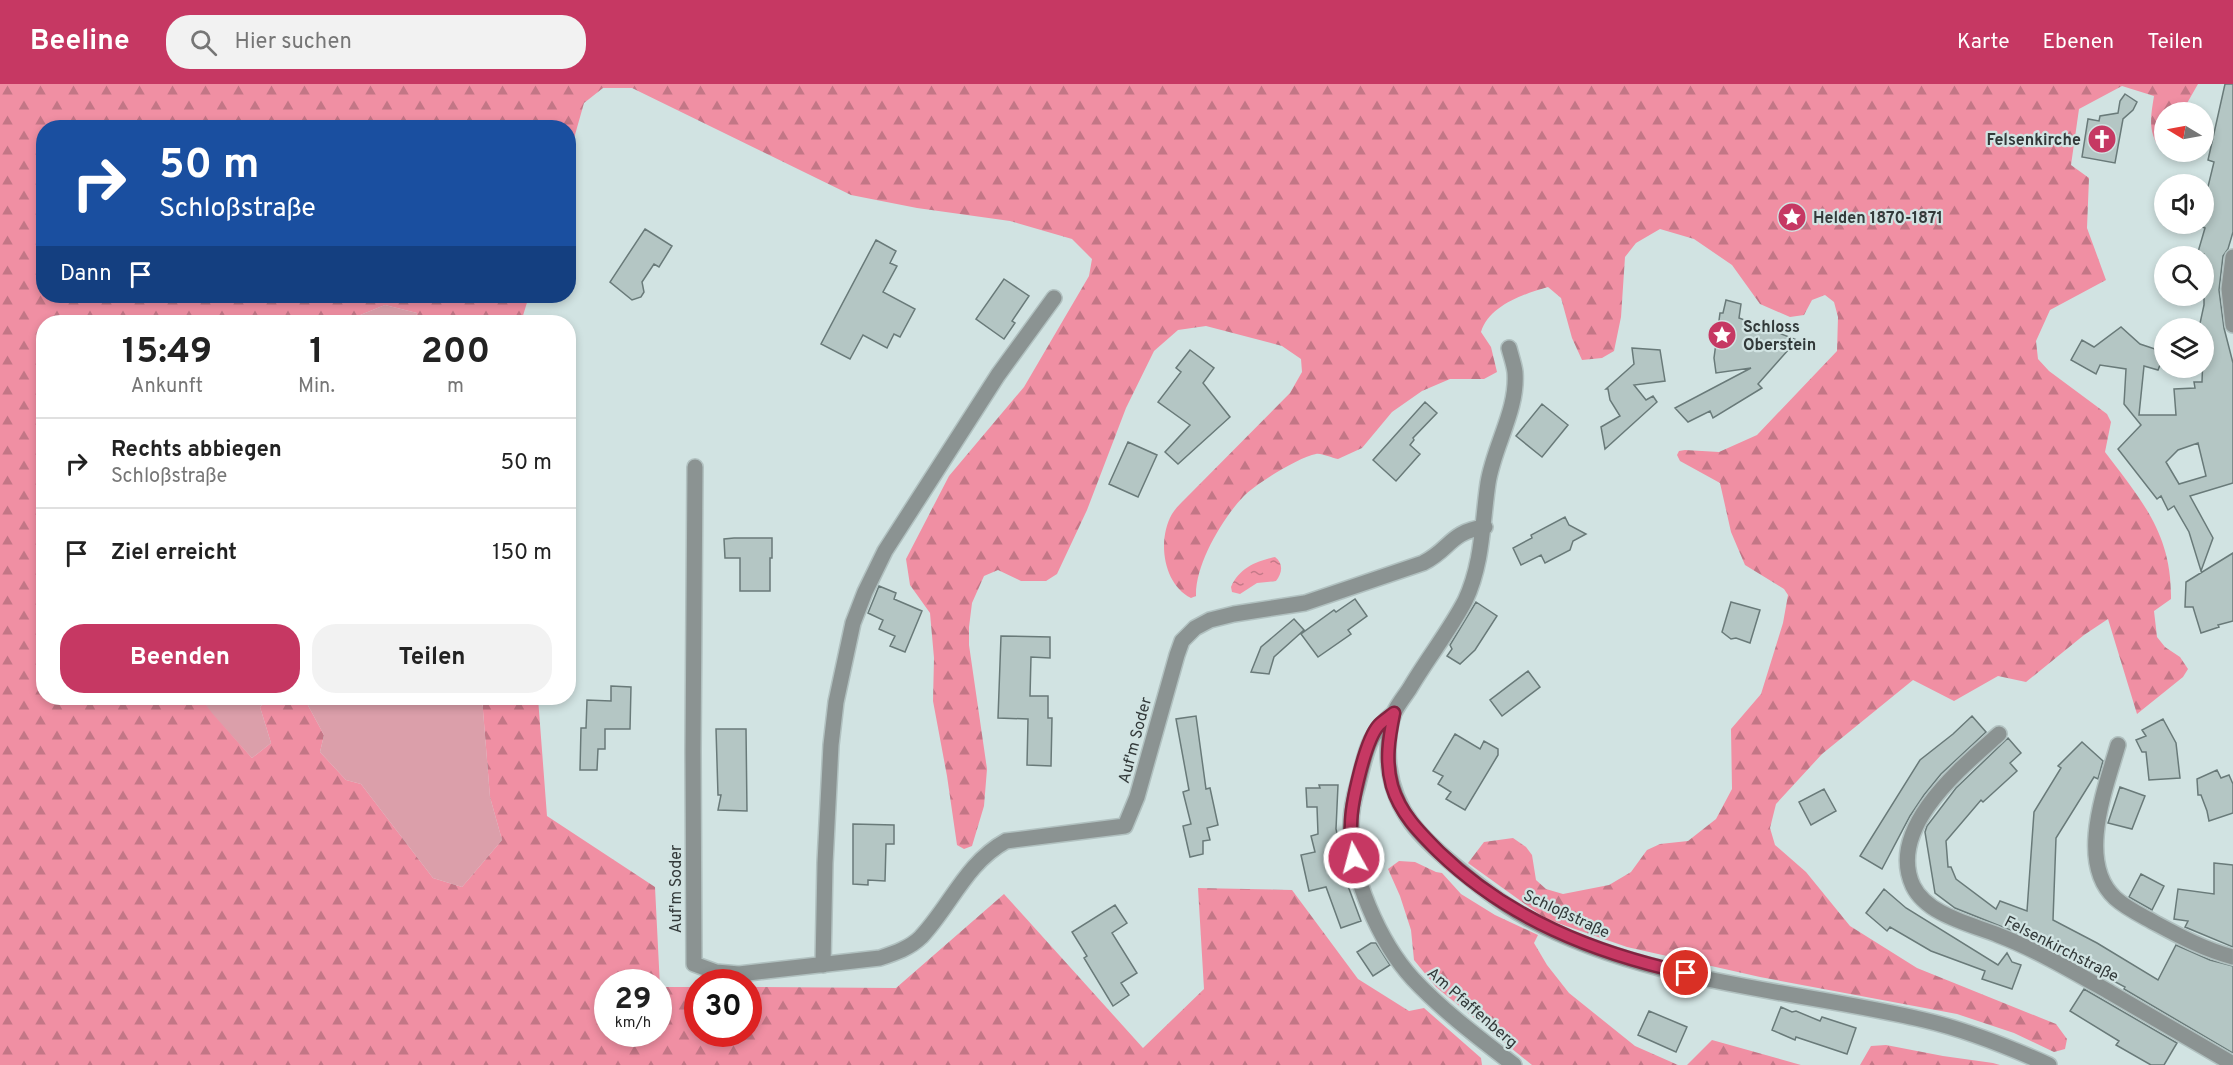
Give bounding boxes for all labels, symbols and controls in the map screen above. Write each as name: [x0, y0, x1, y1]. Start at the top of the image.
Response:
search box: [166, 15, 586, 69]
text: Beeline: [30, 24, 130, 60]
icon: search: [187, 26, 220, 59]
text: Hier suchen: [235, 29, 352, 56]
text: Karte: [1957, 29, 2009, 56]
text: Ebenen: [2042, 29, 2114, 56]
text: Teilen: [2147, 29, 2203, 56]
north arrow: [2154, 102, 2214, 162]
map controls: [2154, 102, 2214, 378]
church icon: Felsenkirche: [2086, 123, 2118, 155]
place label: Felsenkirche: [1986, 131, 2081, 151]
text: 50 m: [159, 140, 260, 193]
icon: right: [60, 144, 138, 222]
button: sound: [2154, 174, 2214, 234]
text: Schloßstraße: [159, 192, 316, 226]
place icon: Helden 1870-1871: [1776, 201, 1808, 233]
place label: Helden 1870-1871: [1813, 209, 1943, 229]
button: search: [2154, 246, 2214, 306]
icon: arrive: [124, 258, 157, 291]
text: Dann: [60, 261, 112, 288]
place label: Schloss Oberstein: [1743, 318, 1816, 356]
button: layers: [2154, 318, 2214, 378]
place icon: Schloss Oberstein: [1706, 319, 1738, 351]
text: 15:49: [122, 330, 212, 376]
text: 1: [309, 330, 324, 376]
text: 200: [421, 330, 490, 376]
text: Ankunft: [131, 374, 203, 400]
text: Min.: [298, 374, 335, 400]
text: m: [447, 374, 464, 400]
text: Rechts abbiegen: [111, 437, 282, 464]
icon: right: [60, 447, 93, 480]
text: 50 m: [500, 450, 552, 477]
text: Schloßstraße: [111, 464, 227, 490]
icon: arrive: [60, 537, 93, 570]
text: Ziel erreicht: [111, 540, 237, 567]
text: 150 m: [492, 540, 552, 567]
button: Beenden: [60, 624, 300, 693]
button: Teilen: [312, 624, 552, 693]
street label: Auf'm Soder: [1115, 695, 1157, 786]
position arrow: [1322, 826, 1386, 890]
street label: Auf'm Soder: [667, 845, 687, 933]
street label: Schloßstraße: [1520, 886, 1612, 944]
street label: Felsenkirchstraße: [2001, 912, 2122, 987]
pin: [1660, 947, 1711, 998]
icon: arrive: [1669, 956, 1702, 989]
street label: Am Pfaffenberg: [1422, 964, 1521, 1053]
speed limit sign: 30: [684, 969, 762, 1047]
text: 29: [615, 982, 651, 1019]
text: km/h: [615, 1014, 651, 1033]

